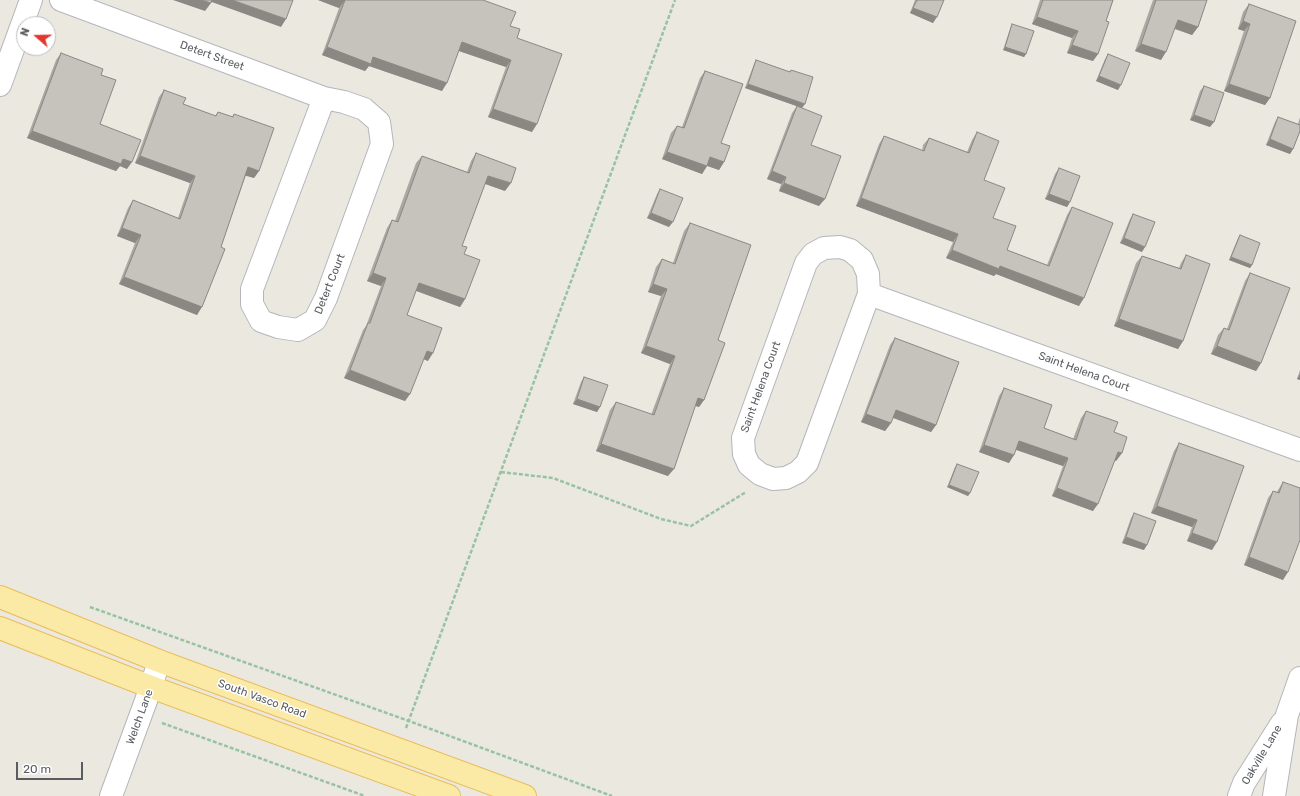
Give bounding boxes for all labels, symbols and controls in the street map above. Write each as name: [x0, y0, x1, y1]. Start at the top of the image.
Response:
north arrow: [16, 16, 56, 56]
text: N: [18, 26, 33, 38]
street label: Detert Street: [178, 38, 246, 74]
street label: Detert Court: [312, 252, 348, 316]
street label: Saint Helena Court: [738, 340, 784, 434]
street label: Saint Helena Court: [1037, 349, 1131, 395]
street label: South Vasco Road: [216, 677, 308, 721]
street label: Welch Lane: [124, 688, 156, 746]
street label: Oakville Lane: [1239, 723, 1285, 787]
scale bar: [18, 754, 85, 780]
text: 20 m: [23, 762, 51, 776]

